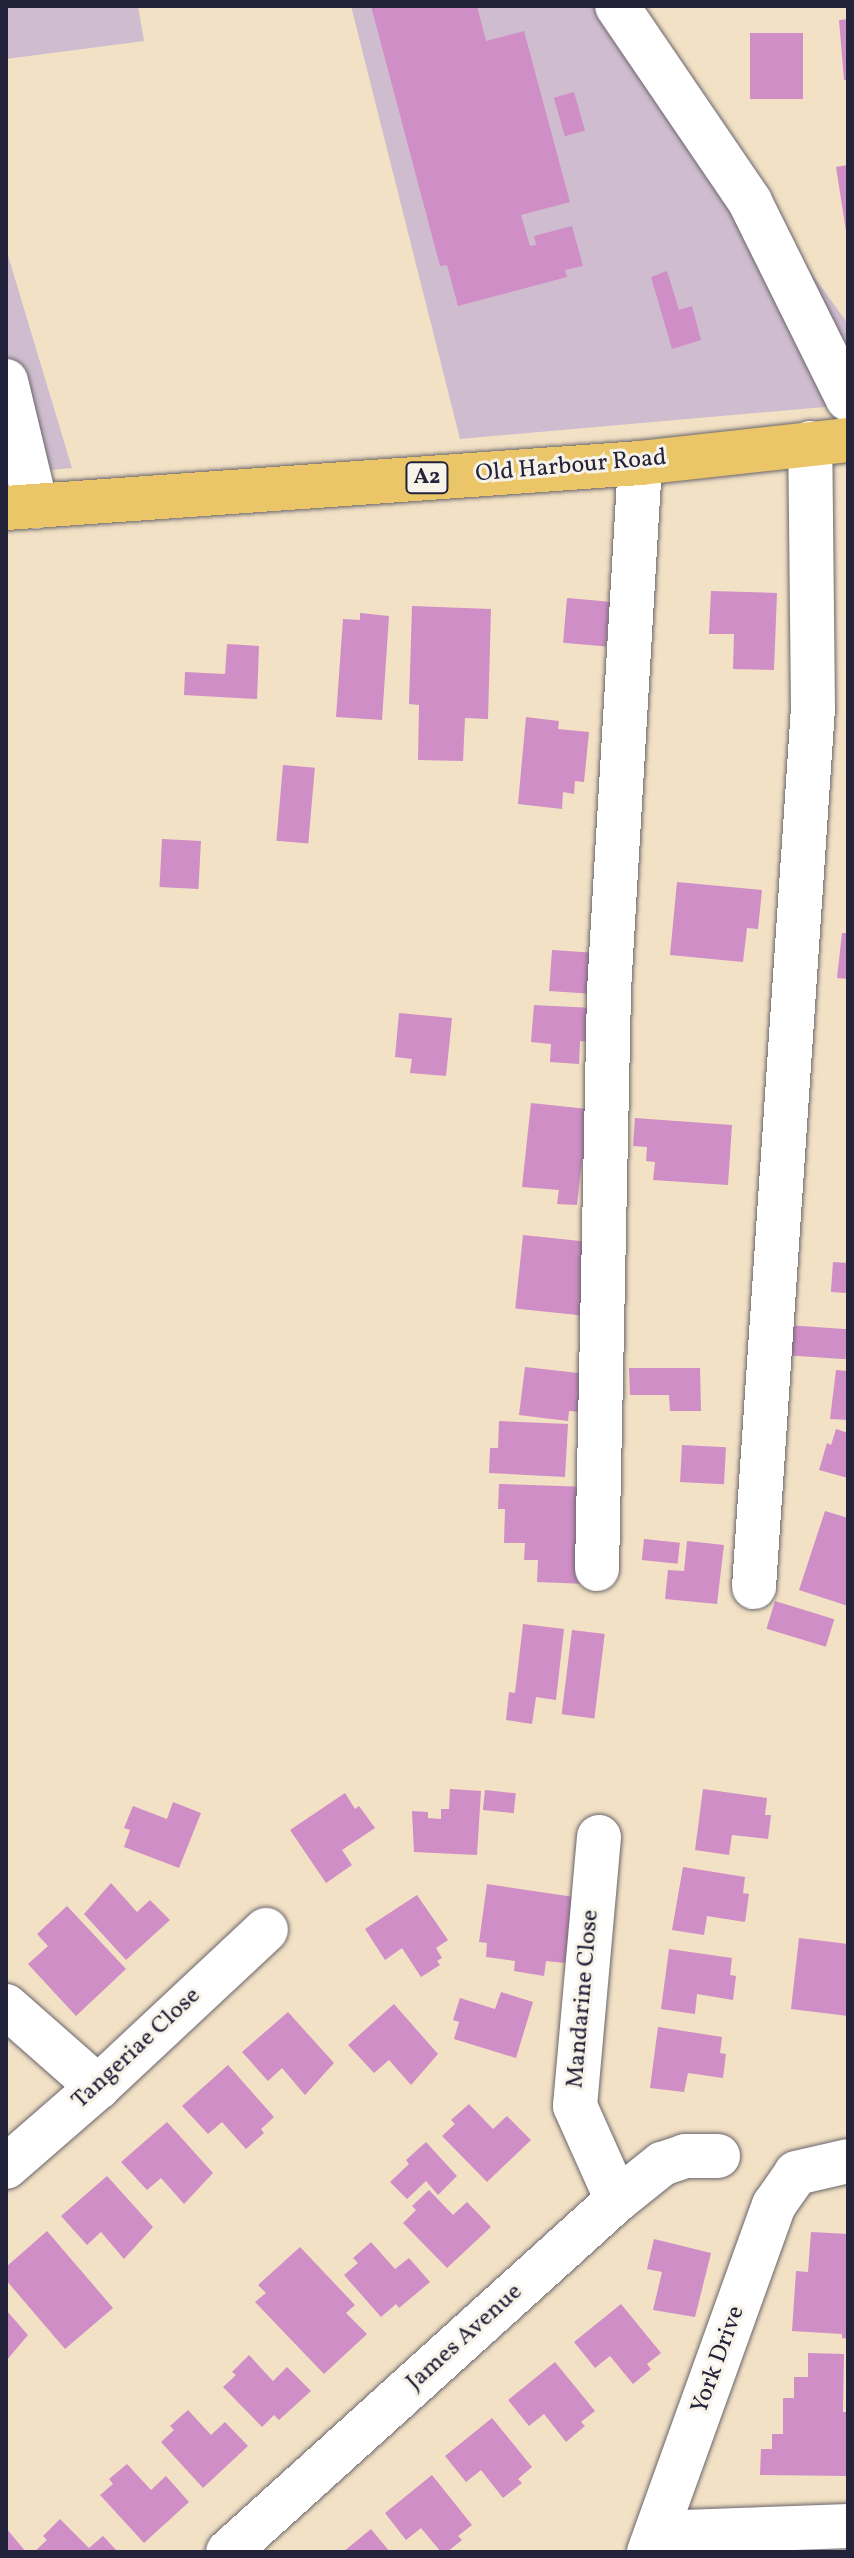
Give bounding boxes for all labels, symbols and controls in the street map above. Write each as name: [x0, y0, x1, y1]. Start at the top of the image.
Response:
street label: Old Harbour Road: [474, 444, 668, 490]
road number: A2: [405, 460, 449, 496]
street label: Mandarine Close: [562, 1909, 606, 2089]
street label: Tangeriae Close: [67, 1982, 207, 2116]
street label: James Avenue: [401, 2278, 529, 2398]
street label: York Drive: [686, 2302, 752, 2418]

